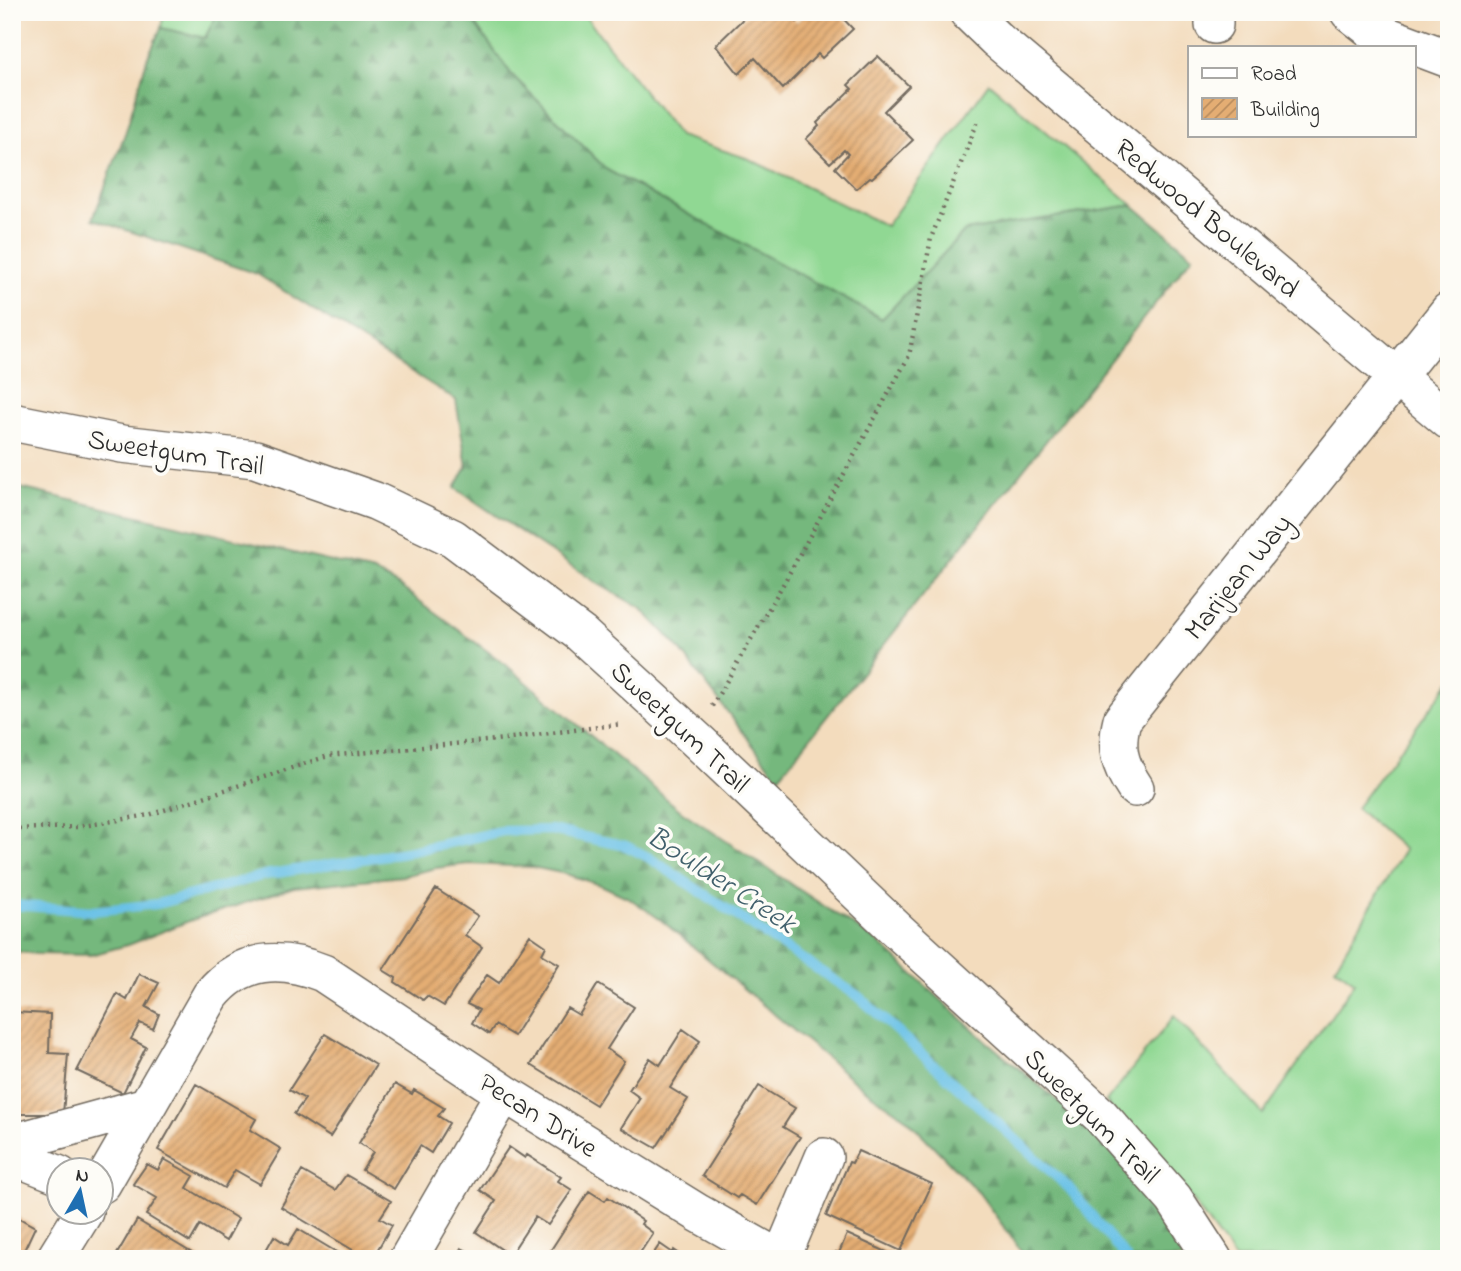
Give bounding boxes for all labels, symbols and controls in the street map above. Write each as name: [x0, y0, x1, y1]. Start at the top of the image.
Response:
legend: [1188, 46, 1416, 136]
text: Road: [1251, 60, 1297, 90]
text: Building: [1250, 96, 1320, 128]
street label: Redwood Boulevard: [1104, 130, 1307, 310]
street label: Sweetgum Trail: [84, 420, 266, 489]
street label: Marijean Way: [1176, 506, 1304, 650]
street label: Sweetgum Trail: [600, 653, 758, 804]
water label: Boulder Creek: [637, 817, 806, 947]
street label: Sweetgum Trail: [1013, 1040, 1168, 1195]
street label: Pecan Drive: [470, 1064, 605, 1170]
north arrow: [46, 1156, 116, 1226]
text: N: [74, 1162, 91, 1191]

